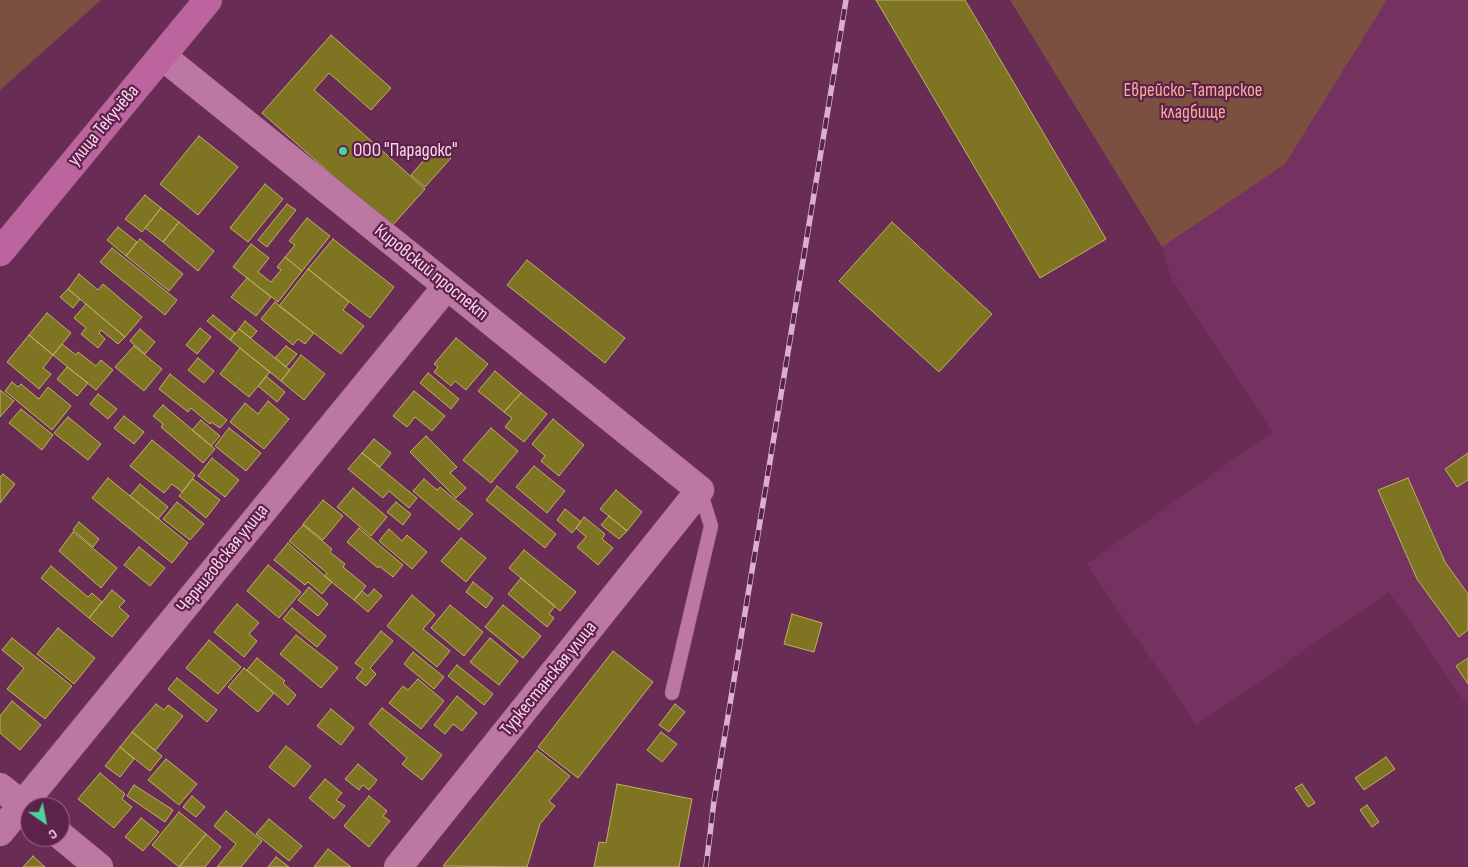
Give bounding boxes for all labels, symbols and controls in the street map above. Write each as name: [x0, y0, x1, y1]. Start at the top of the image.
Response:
park label: Еврейско-Татарское кладбище: [1124, 80, 1262, 124]
street label: улица Текучёва: [63, 81, 145, 171]
place label: ООО "Парадокс": [353, 140, 458, 162]
marker: ООО "Парадокс": [337, 145, 349, 157]
street label: Кировский проспект: [369, 220, 493, 326]
street label: Черниговская улица: [172, 500, 274, 618]
street label: Туркестанская улица: [496, 617, 602, 741]
north arrow: [20, 797, 70, 847]
text: С: [45, 825, 61, 843]

